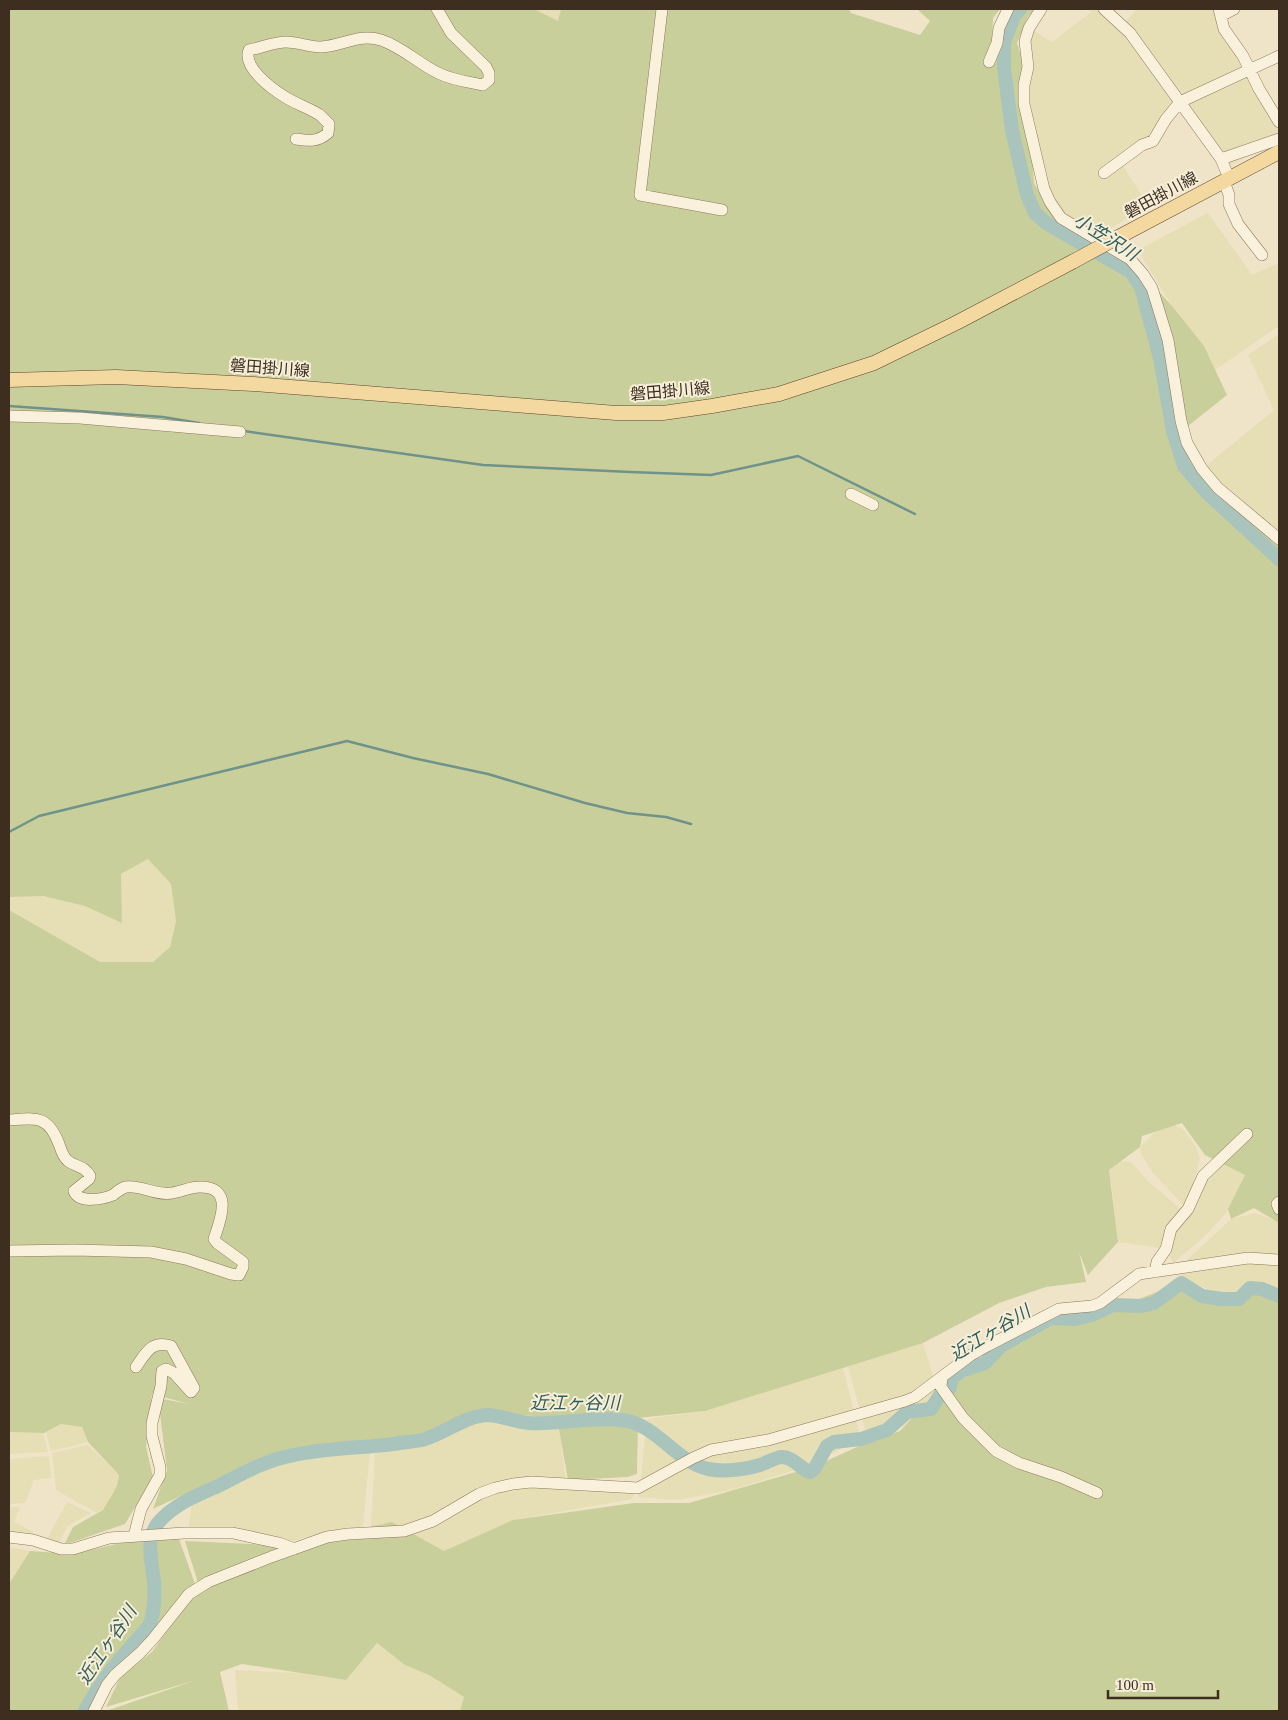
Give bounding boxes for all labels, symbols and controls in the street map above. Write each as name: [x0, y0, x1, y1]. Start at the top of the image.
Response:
street label: 磐田掛川線: [1122, 169, 1200, 221]
water label: 小笠沢川: [1070, 209, 1144, 266]
street label: 磐田掛川線: [229, 357, 311, 379]
street label: 磐田掛川線: [629, 379, 711, 403]
water label: 近江ヶ谷川: [946, 1300, 1035, 1365]
water label: 近江ヶ谷川: [530, 1393, 622, 1413]
water label: 近江ヶ谷川: [74, 1600, 142, 1688]
scale bar: [1108, 1668, 1218, 1700]
text: 100 m: [1116, 1677, 1154, 1693]

